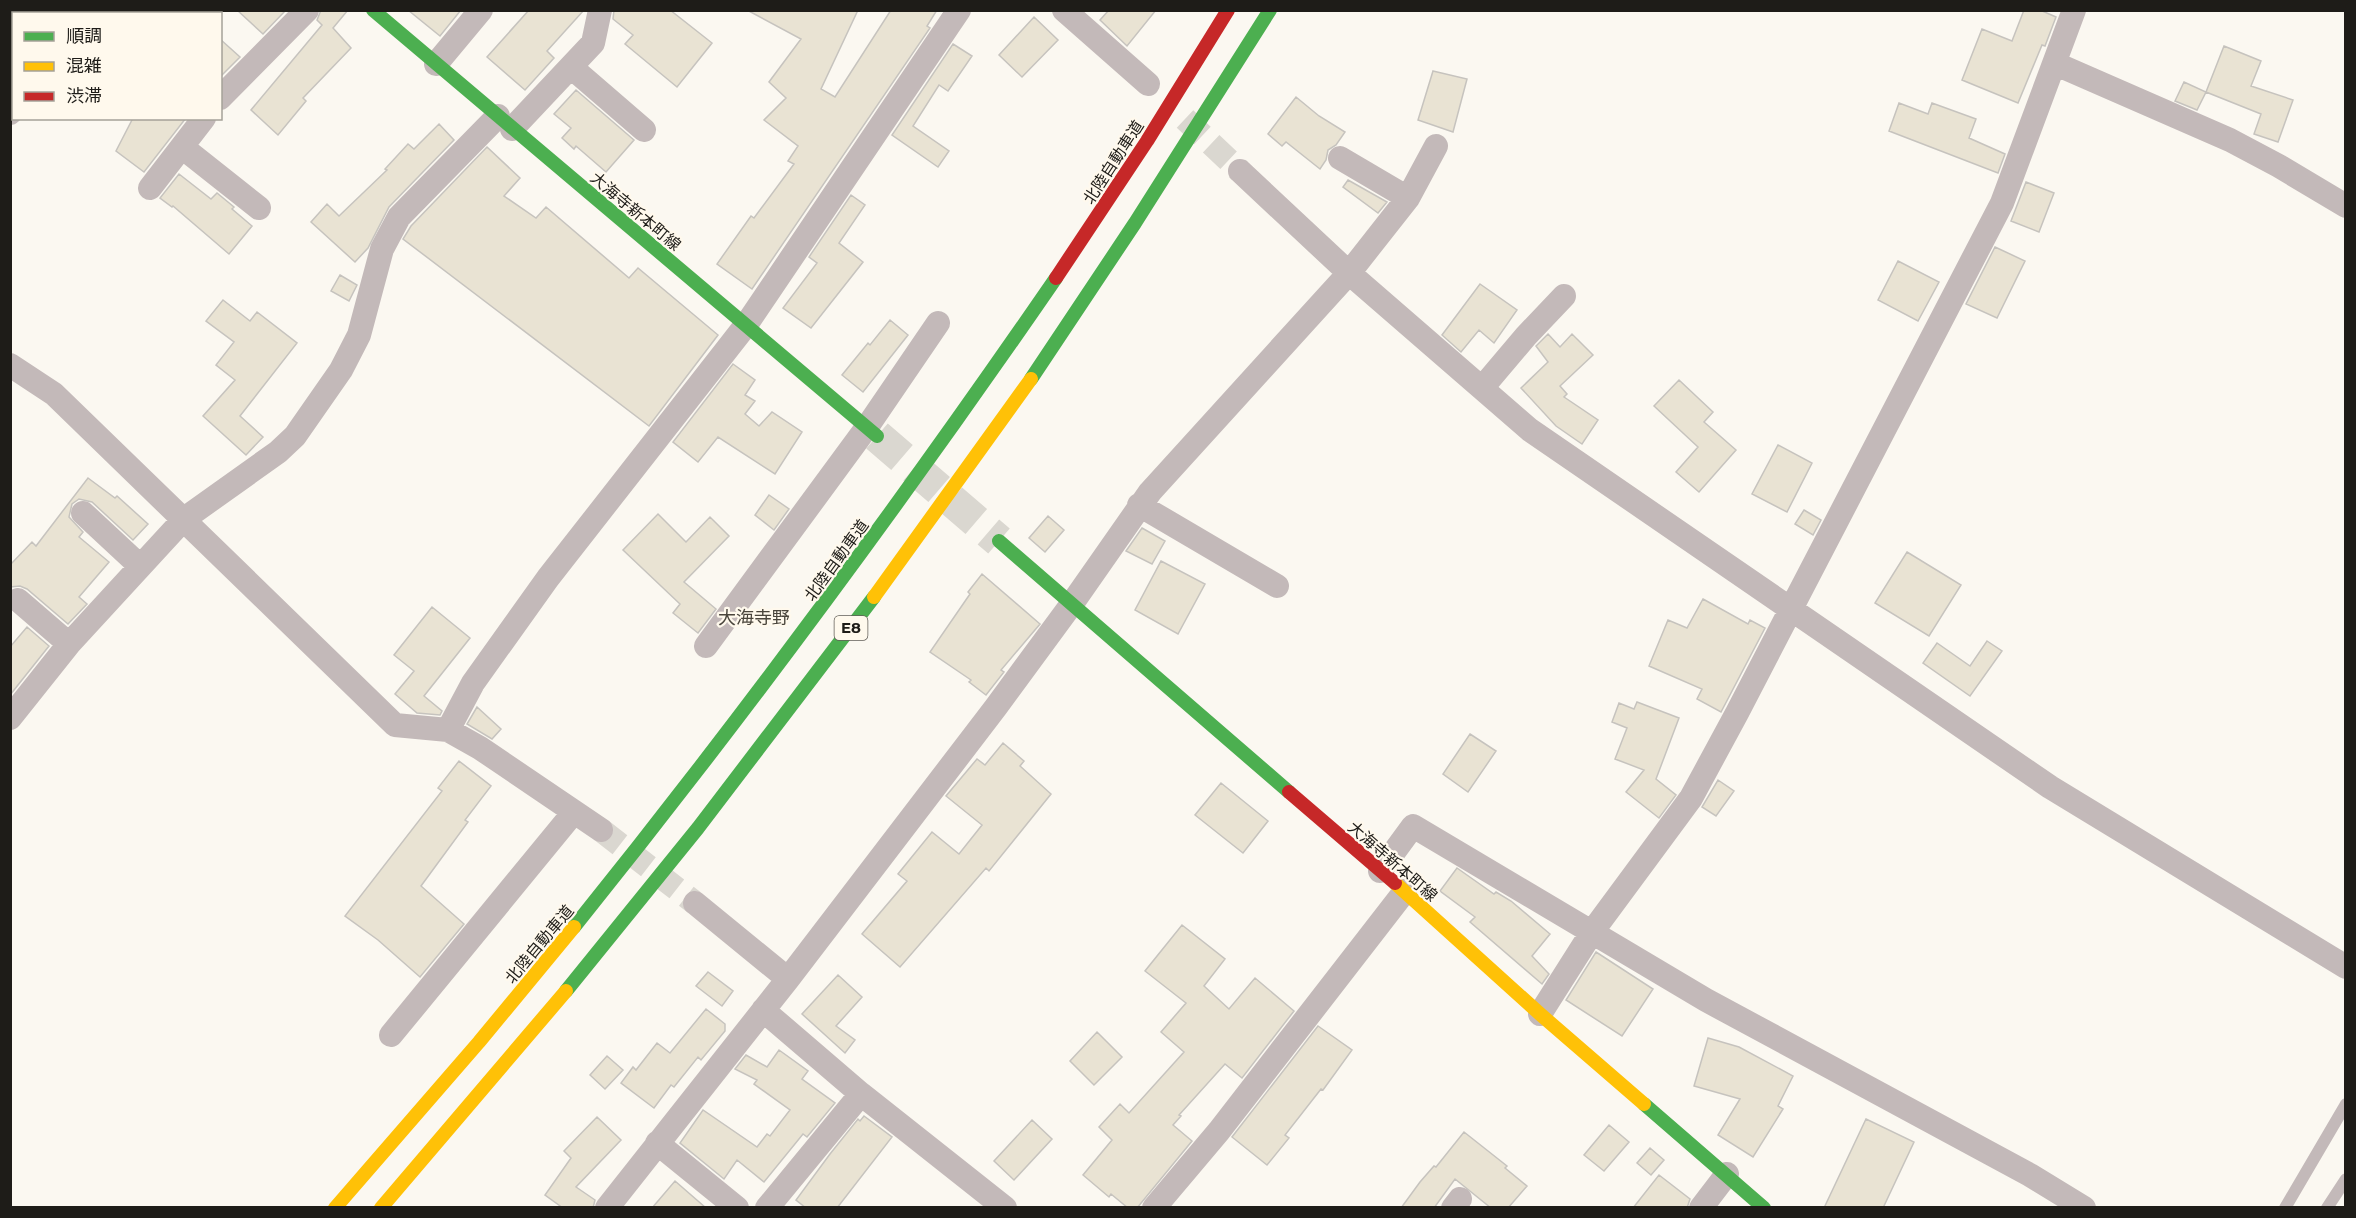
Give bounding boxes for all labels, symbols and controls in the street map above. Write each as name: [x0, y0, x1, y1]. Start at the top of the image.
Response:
legend: [12, 12, 222, 120]
text: 順調: [66, 25, 102, 47]
text: 混雑: [66, 55, 102, 77]
text: 渋滞: [66, 85, 102, 107]
street label: 北陸自動車道: [1079, 117, 1148, 208]
street label: 大海寺新本町線: [587, 168, 685, 255]
street label: 北陸自動車道: [801, 516, 872, 605]
district label: 大海寺野: [718, 607, 790, 629]
road number: E8: [834, 616, 868, 640]
street label: 大海寺新本町線: [1344, 817, 1441, 905]
street label: 北陸自動車道: [501, 901, 578, 987]

